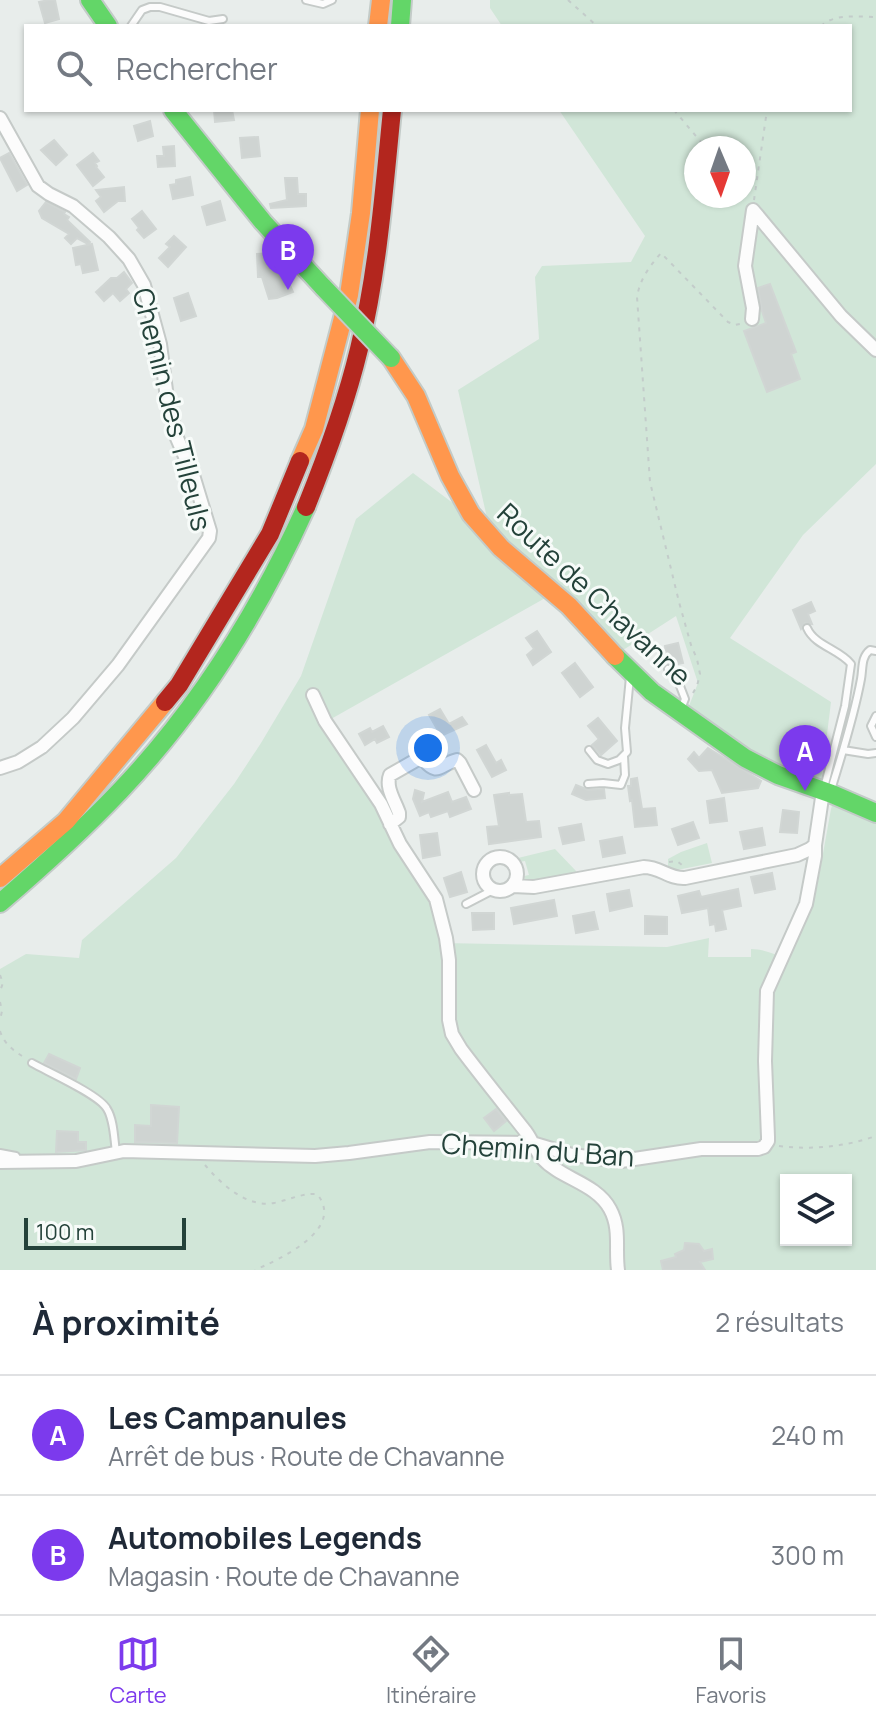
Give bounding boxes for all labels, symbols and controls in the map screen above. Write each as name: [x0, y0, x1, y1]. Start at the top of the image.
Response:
search box: [24, 24, 852, 112]
icon: search: [52, 46, 96, 90]
text: Rechercher: [116, 48, 278, 89]
north arrow: [684, 136, 756, 208]
pin: B: [262, 224, 314, 290]
street label: Chemin des Tilleuls: [124, 284, 222, 534]
street label: Route de Chavanne: [490, 494, 700, 694]
pin: A: [779, 725, 831, 791]
your location: [408, 728, 448, 768]
street label: Chemin du Ban: [440, 1123, 636, 1175]
map controls: [780, 1174, 852, 1246]
button: layers: [780, 1174, 852, 1246]
scale bar: [24, 1214, 186, 1250]
text: 100 m: [36, 1217, 94, 1247]
text: À proximité: [32, 1299, 220, 1345]
text: 2 résultats: [715, 1304, 844, 1340]
text: Les Campanules: [108, 1397, 347, 1438]
text: A: [49, 1417, 67, 1453]
text: 240 m: [771, 1417, 844, 1453]
text: Arrêt de bus · Route de Chavanne: [108, 1438, 505, 1474]
text: Automobiles Legends: [108, 1517, 422, 1558]
text: B: [50, 1537, 66, 1573]
text: 300 m: [771, 1537, 844, 1573]
text: Magasin · Route de Chavanne: [108, 1558, 460, 1594]
tab: Carte: [110, 1632, 167, 1710]
tab: Itinéraire: [386, 1632, 476, 1710]
tab: Favoris: [696, 1632, 766, 1710]

